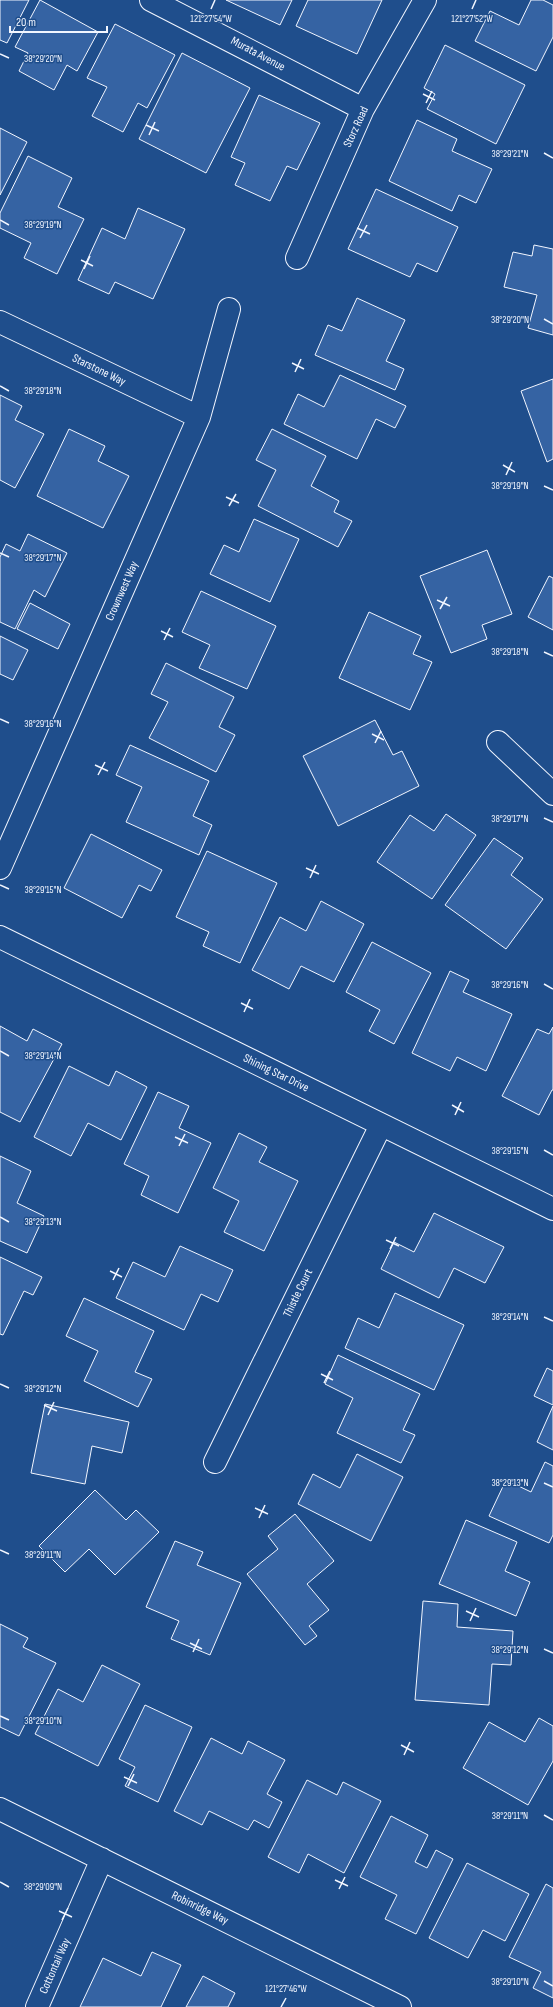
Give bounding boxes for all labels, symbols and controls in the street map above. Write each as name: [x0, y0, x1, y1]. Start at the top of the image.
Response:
scale bar: [10, 8, 107, 34]
text: 121°27'54"W: [190, 13, 232, 25]
text: 121°27'52"W: [451, 13, 493, 25]
text: 20 m: [16, 15, 36, 30]
street label: Murata Avenue: [228, 33, 288, 75]
text: 38°29'20"N: [24, 53, 62, 65]
street label: Storz Road: [340, 104, 372, 150]
text: 38°29'21"N: [492, 148, 528, 160]
text: 38°29'19"N: [24, 219, 62, 231]
text: 38°29'20"N: [491, 314, 529, 326]
street label: Starstone Way: [70, 351, 129, 390]
text: 38°29'18"N: [24, 385, 62, 397]
text: 38°29'19"N: [491, 480, 529, 492]
text: 38°29'17"N: [24, 552, 62, 564]
street label: Crownwest Way: [102, 558, 142, 623]
text: 38°29'18"N: [491, 646, 529, 658]
text: 38°29'16"N: [24, 718, 62, 730]
text: 38°29'17"N: [491, 813, 529, 825]
text: 38°29'15"N: [24, 884, 62, 896]
text: 38°29'16"N: [491, 979, 529, 991]
text: 38°29'14"N: [24, 1050, 62, 1062]
street label: Shining Star Drive: [241, 1051, 312, 1095]
text: 38°29'15"N: [491, 1145, 529, 1157]
text: 38°29'13"N: [24, 1216, 62, 1228]
street label: Thistle Court: [280, 1266, 316, 1320]
text: 38°29'14"N: [491, 1311, 529, 1323]
text: 38°29'12"N: [24, 1383, 62, 1395]
text: 38°29'13"N: [491, 1477, 529, 1489]
text: 38°29'11"N: [25, 1549, 61, 1561]
text: 38°29'12"N: [491, 1644, 529, 1656]
text: 38°29'10"N: [24, 1715, 62, 1727]
text: 38°29'11"N: [492, 1810, 528, 1822]
text: 38°29'09"N: [24, 1881, 62, 1893]
street label: Robinridge Way: [169, 1888, 231, 1928]
street label: Cottontail Way: [36, 1936, 74, 1996]
text: 38°29'10"N: [491, 1976, 529, 1988]
text: 121°27'46"W: [265, 1983, 307, 1995]

